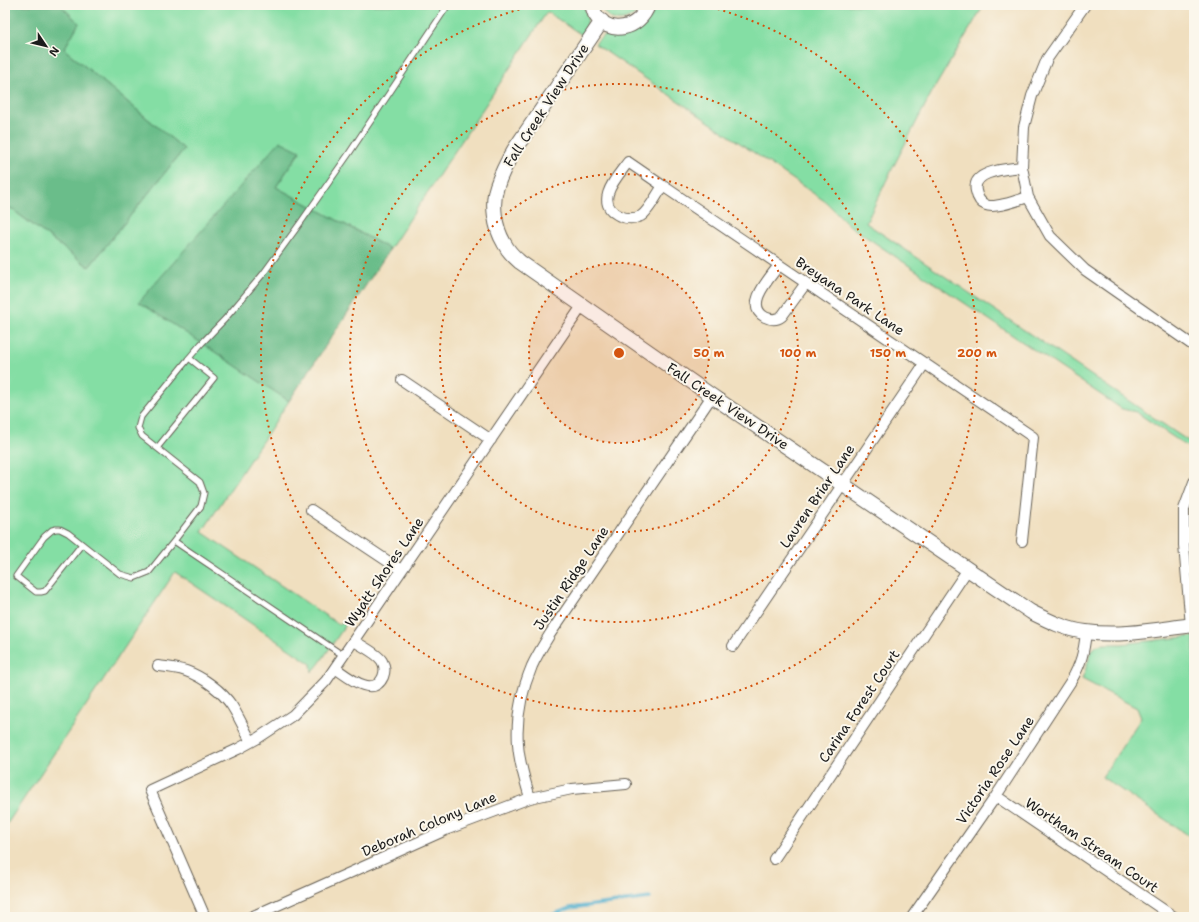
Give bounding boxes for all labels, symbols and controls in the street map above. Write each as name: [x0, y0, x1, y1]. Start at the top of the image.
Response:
north arrow: [26, 26, 66, 66]
street label: Fall Creek View Drive: [499, 40, 593, 170]
text: N: [45, 44, 62, 60]
street label: Breyana Park Lane: [792, 253, 908, 339]
text: 50 m: [694, 345, 725, 361]
text: 100 m: [780, 345, 817, 361]
text: 150 m: [870, 345, 906, 361]
text: 200 m: [957, 345, 997, 361]
centre of rings: [612, 346, 626, 360]
street label: Fall Creek View Drive: [663, 358, 793, 454]
street label: Lauren Briar Lane: [776, 440, 859, 551]
street label: Wyatt Shores Lane: [341, 514, 428, 630]
street label: Justin Ridge Lane: [529, 522, 613, 634]
street label: Carina Forest Court: [814, 646, 904, 766]
street label: Victoria Rose Lane: [952, 712, 1038, 828]
street label: Deborah Colony Lane: [359, 787, 499, 861]
street label: Wortham Stream Court: [1022, 794, 1162, 896]

